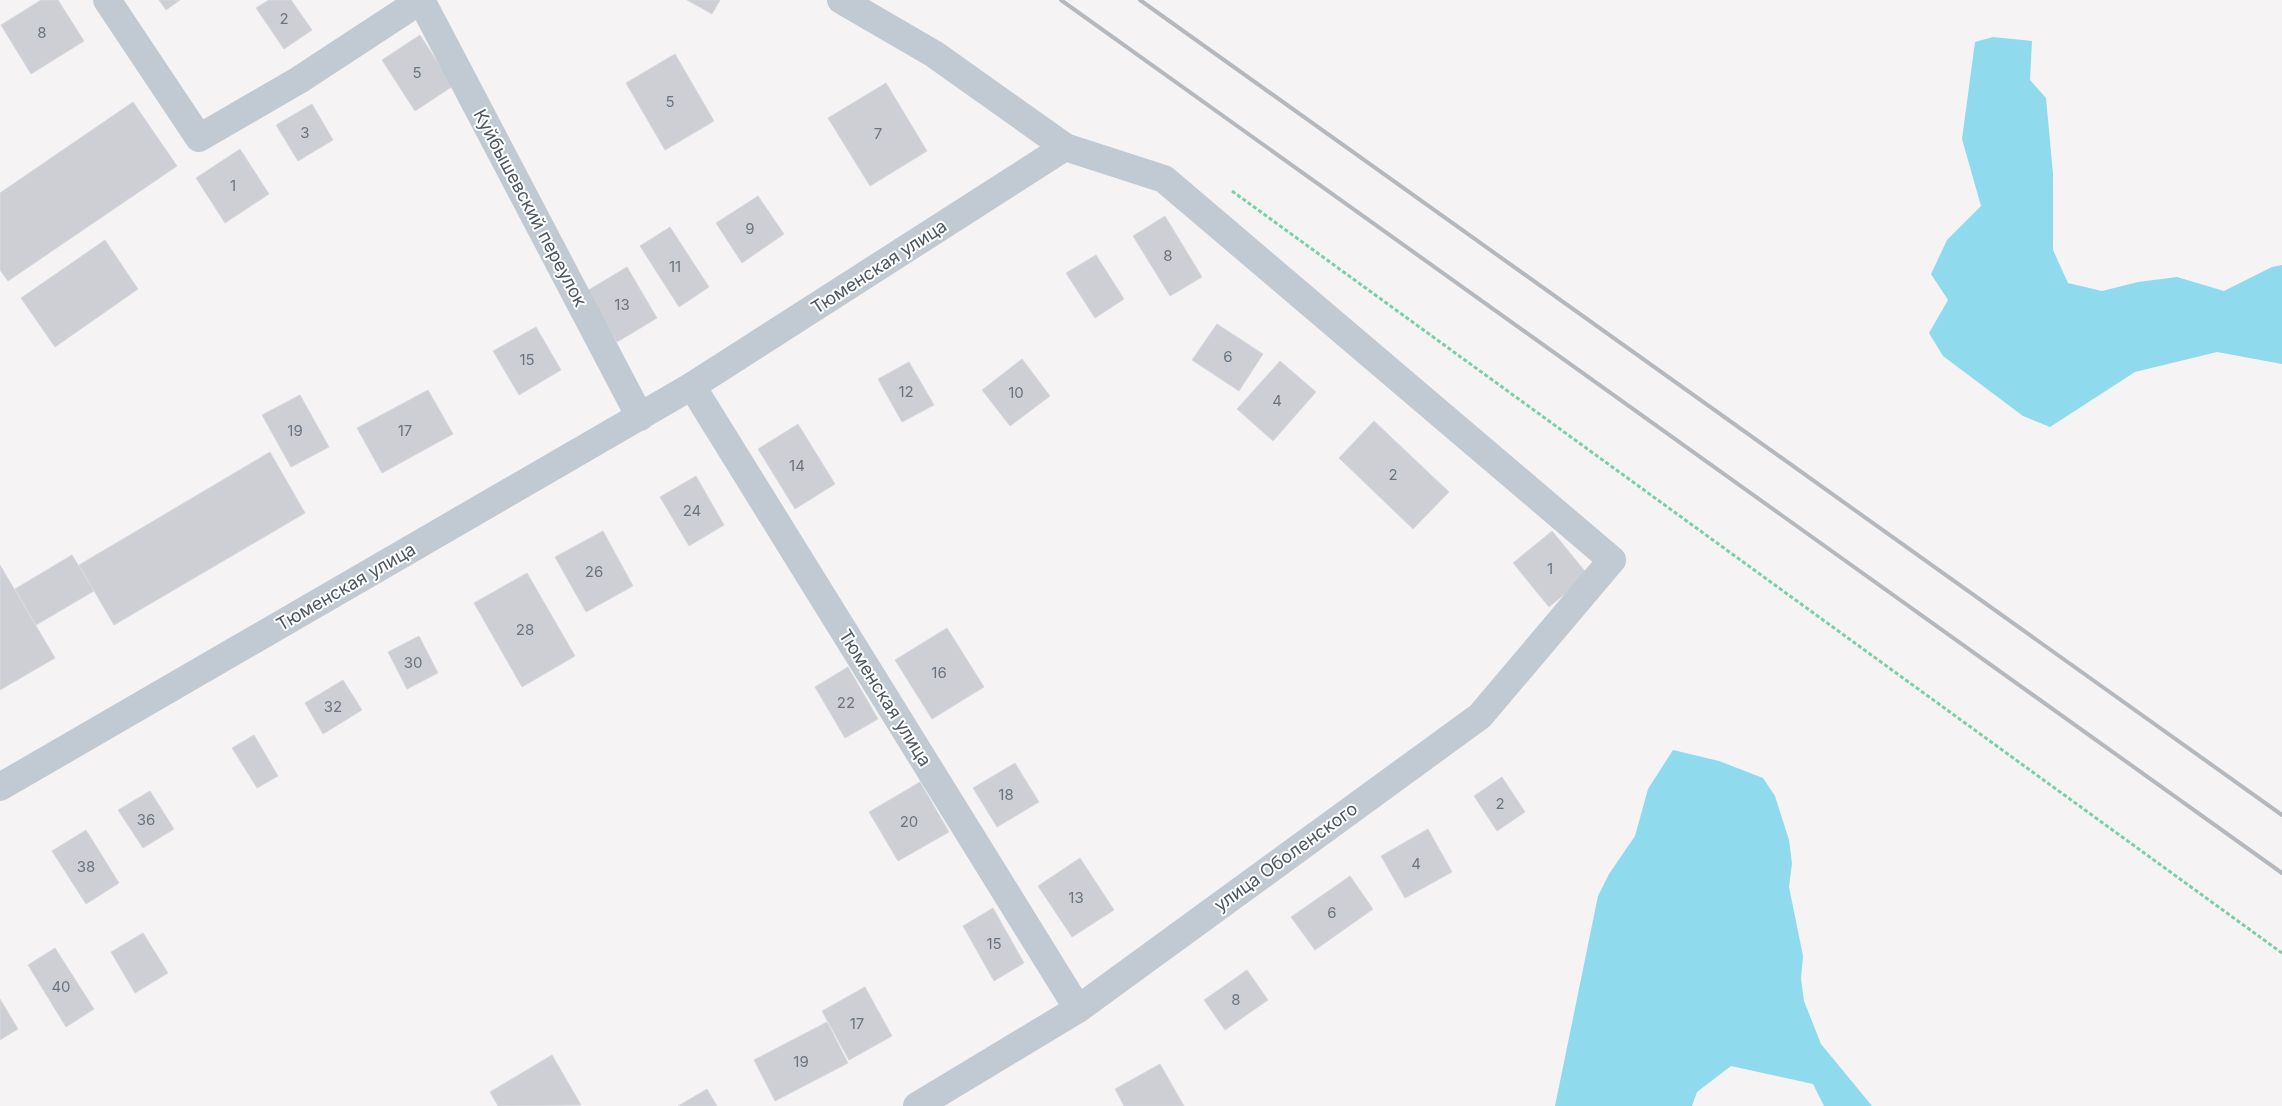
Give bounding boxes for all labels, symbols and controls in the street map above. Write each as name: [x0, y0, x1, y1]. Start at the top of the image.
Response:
house number: 2: [279, 9, 289, 28]
house number: 8: [37, 23, 47, 42]
house number: 5: [412, 63, 422, 82]
house number: 5: [665, 92, 675, 111]
street label: Куйбышевский переулок: [469, 106, 592, 310]
house number: 3: [300, 123, 310, 142]
house number: 7: [874, 124, 882, 143]
house number: 1: [230, 176, 236, 195]
street label: Тюменская улица: [807, 215, 950, 318]
house number: 9: [745, 219, 755, 238]
house number: 8: [1163, 246, 1173, 265]
house number: 11: [669, 257, 681, 276]
house number: 13: [614, 295, 630, 314]
house number: 6: [1223, 347, 1233, 366]
house number: 15: [519, 350, 535, 369]
house number: 12: [898, 382, 914, 401]
house number: 10: [1008, 383, 1024, 402]
house number: 4: [1272, 391, 1282, 410]
house number: 19: [287, 421, 303, 440]
house number: 17: [398, 421, 412, 440]
house number: 14: [789, 456, 805, 475]
house number: 2: [1388, 465, 1398, 484]
house number: 24: [683, 501, 701, 520]
street label: Тюменская улица: [272, 538, 419, 635]
house number: 1: [1547, 559, 1553, 578]
house number: 26: [585, 562, 603, 581]
house number: 28: [516, 620, 534, 639]
street label: Тюменская улица: [835, 626, 936, 770]
house number: 30: [404, 653, 422, 672]
house number: 16: [931, 663, 947, 682]
house number: 22: [837, 693, 855, 712]
house number: 32: [324, 697, 342, 716]
house number: 18: [998, 785, 1014, 804]
house number: 2: [1495, 794, 1505, 813]
street label: улица Оболенского: [1210, 798, 1361, 916]
house number: 36: [137, 810, 155, 829]
house number: 20: [900, 812, 918, 831]
house number: 4: [1411, 854, 1421, 873]
house number: 38: [77, 857, 95, 876]
house number: 13: [1068, 888, 1084, 907]
house number: 6: [1327, 903, 1337, 922]
house number: 15: [986, 934, 1002, 953]
house number: 40: [51, 977, 71, 996]
house number: 8: [1231, 990, 1241, 1009]
house number: 17: [850, 1014, 864, 1033]
house number: 19: [793, 1052, 809, 1071]

